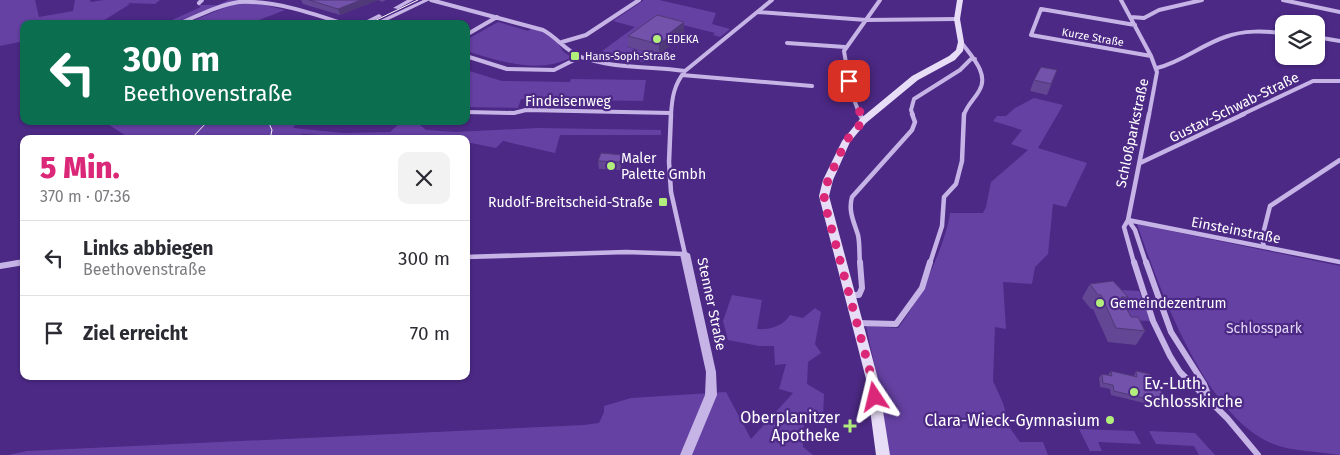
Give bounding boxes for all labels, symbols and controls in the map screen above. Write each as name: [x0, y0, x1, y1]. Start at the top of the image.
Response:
map controls: [1275, 15, 1325, 65]
button: layers: [1275, 15, 1325, 65]
street label: Kurze Straße: [1061, 26, 1125, 49]
marker: EDEKA: [651, 33, 663, 45]
place label: EDEKA: [667, 33, 699, 46]
text: 300 m: [123, 38, 220, 80]
icon: left: [40, 40, 105, 105]
marker: Hans-Soph-Straße: [569, 50, 581, 62]
place label: Hans-Soph-Straße: [585, 50, 676, 63]
pin: [828, 60, 870, 102]
icon: arrive: [835, 67, 863, 95]
street label: Gustav-Schwab-Straße: [1167, 69, 1302, 146]
street label: Schloßparkstraße: [1113, 77, 1152, 189]
text: Beethovenstraße: [123, 80, 293, 107]
street label: Findeisenweg: [525, 93, 612, 110]
text: 5 Min.: [40, 150, 120, 186]
place label: Maler Palette Gmbh: [621, 150, 706, 183]
button: close: [398, 152, 450, 204]
marker: Maler Palette Gmbh: [605, 160, 617, 172]
text: 370 m · 07:36: [40, 187, 130, 206]
place label: Rudolf-Breitscheid-Straße: [488, 194, 653, 211]
marker: Rudolf-Breitscheid-Straße: [657, 196, 669, 208]
street label: Einsteinstraße: [1190, 213, 1282, 248]
text: Links abbiegen: [83, 237, 214, 260]
icon: left: [40, 244, 68, 272]
text: 300 m: [398, 247, 450, 270]
street label: Stenner Straße: [693, 256, 730, 352]
text: Beethovenstraße: [83, 260, 206, 279]
place label: Gemeindezentrum: [1110, 295, 1227, 312]
marker: Gemeindezentrum: [1094, 297, 1106, 309]
icon: arrive: [40, 319, 68, 347]
park label: Schlosspark: [1226, 320, 1303, 337]
text: Ziel erreicht: [83, 322, 188, 345]
text: 70 m: [410, 322, 450, 345]
position arrow: [848, 370, 900, 422]
place label: Ev.-Luth. Schlosskirche: [1144, 374, 1243, 411]
marker: Ev.-Luth. Schlosskirche: [1128, 386, 1140, 398]
place label: Oberplanitzer Apotheke: [740, 408, 841, 445]
place label: Clara-Wieck-Gymnasium: [924, 411, 1100, 430]
marker: Clara-Wieck-Gymnasium: [1104, 414, 1116, 426]
marker: Oberplanitzer Apotheke: [844, 420, 856, 432]

